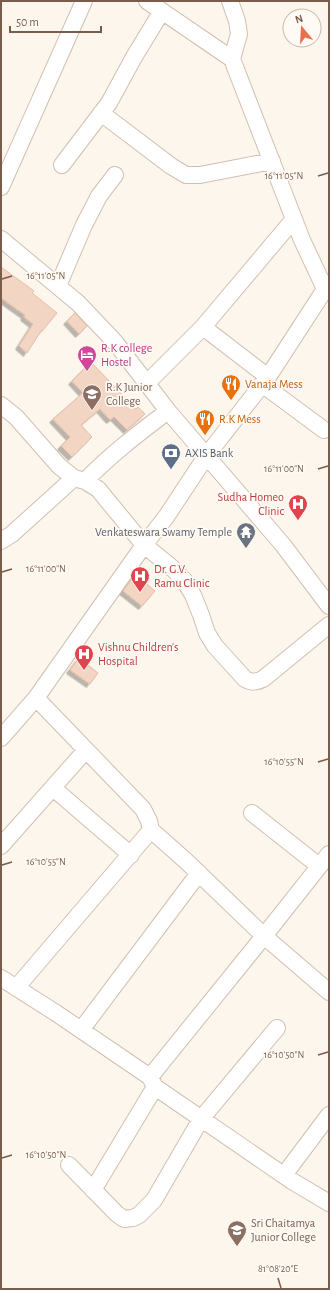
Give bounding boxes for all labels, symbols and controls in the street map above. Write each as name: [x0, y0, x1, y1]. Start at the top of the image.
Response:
scale bar: [10, 8, 101, 34]
north arrow: [282, 8, 322, 48]
text: N: [294, 13, 304, 25]
text: 50 m: [16, 16, 39, 28]
text: 16°11'05"N: [265, 171, 303, 181]
text: 16°11'05"N: [27, 271, 65, 281]
place label: R.K college Hostel: [101, 342, 152, 368]
hotel icon: R.K college Hostel: [76, 344, 98, 372]
restaurant icon: Vanaja Mess: [220, 373, 242, 401]
place label: Vanaja Mess: [245, 378, 303, 391]
place label: R.K Junior College: [106, 381, 152, 407]
school or university icon: R.K Junior College: [81, 383, 103, 411]
restaurant icon: R.K Mess: [194, 408, 216, 436]
place label: R.K Mess: [219, 413, 261, 425]
bank icon: AXIS Bank: [160, 442, 182, 470]
place label: AXIS Bank: [185, 447, 234, 459]
text: 16°11'00"N: [264, 464, 304, 474]
place label: Sudha Homeo Clinic: [217, 491, 284, 517]
hospital icon: Sudha Homeo Clinic: [287, 493, 309, 521]
temple icon: Venkateswara Swamy Temple: [235, 521, 257, 549]
place label: Venkateswara Swamy Temple: [95, 526, 232, 539]
place label: Dr. G.V. Ramu Clinic: [154, 563, 210, 589]
text: 16°11'00"N: [26, 564, 66, 574]
hospital icon: Dr. G.V. Ramu Clinic: [129, 565, 151, 593]
place label: Vishnu Children's Hospital: [98, 641, 178, 667]
hospital icon: Vishnu Children's Hospital: [73, 643, 95, 671]
text: 16°10'55"N: [264, 757, 304, 767]
text: 16°10'55"N: [26, 857, 66, 867]
text: 16°10'50"N: [264, 1050, 304, 1060]
text: 16°10'50"N: [26, 1150, 66, 1160]
place label: Sri Chaitamya Junior College: [251, 1217, 316, 1243]
school or university icon: Sri Chaitamya Junior College: [226, 1219, 248, 1247]
text: 81°08'20"E: [258, 1264, 298, 1274]

